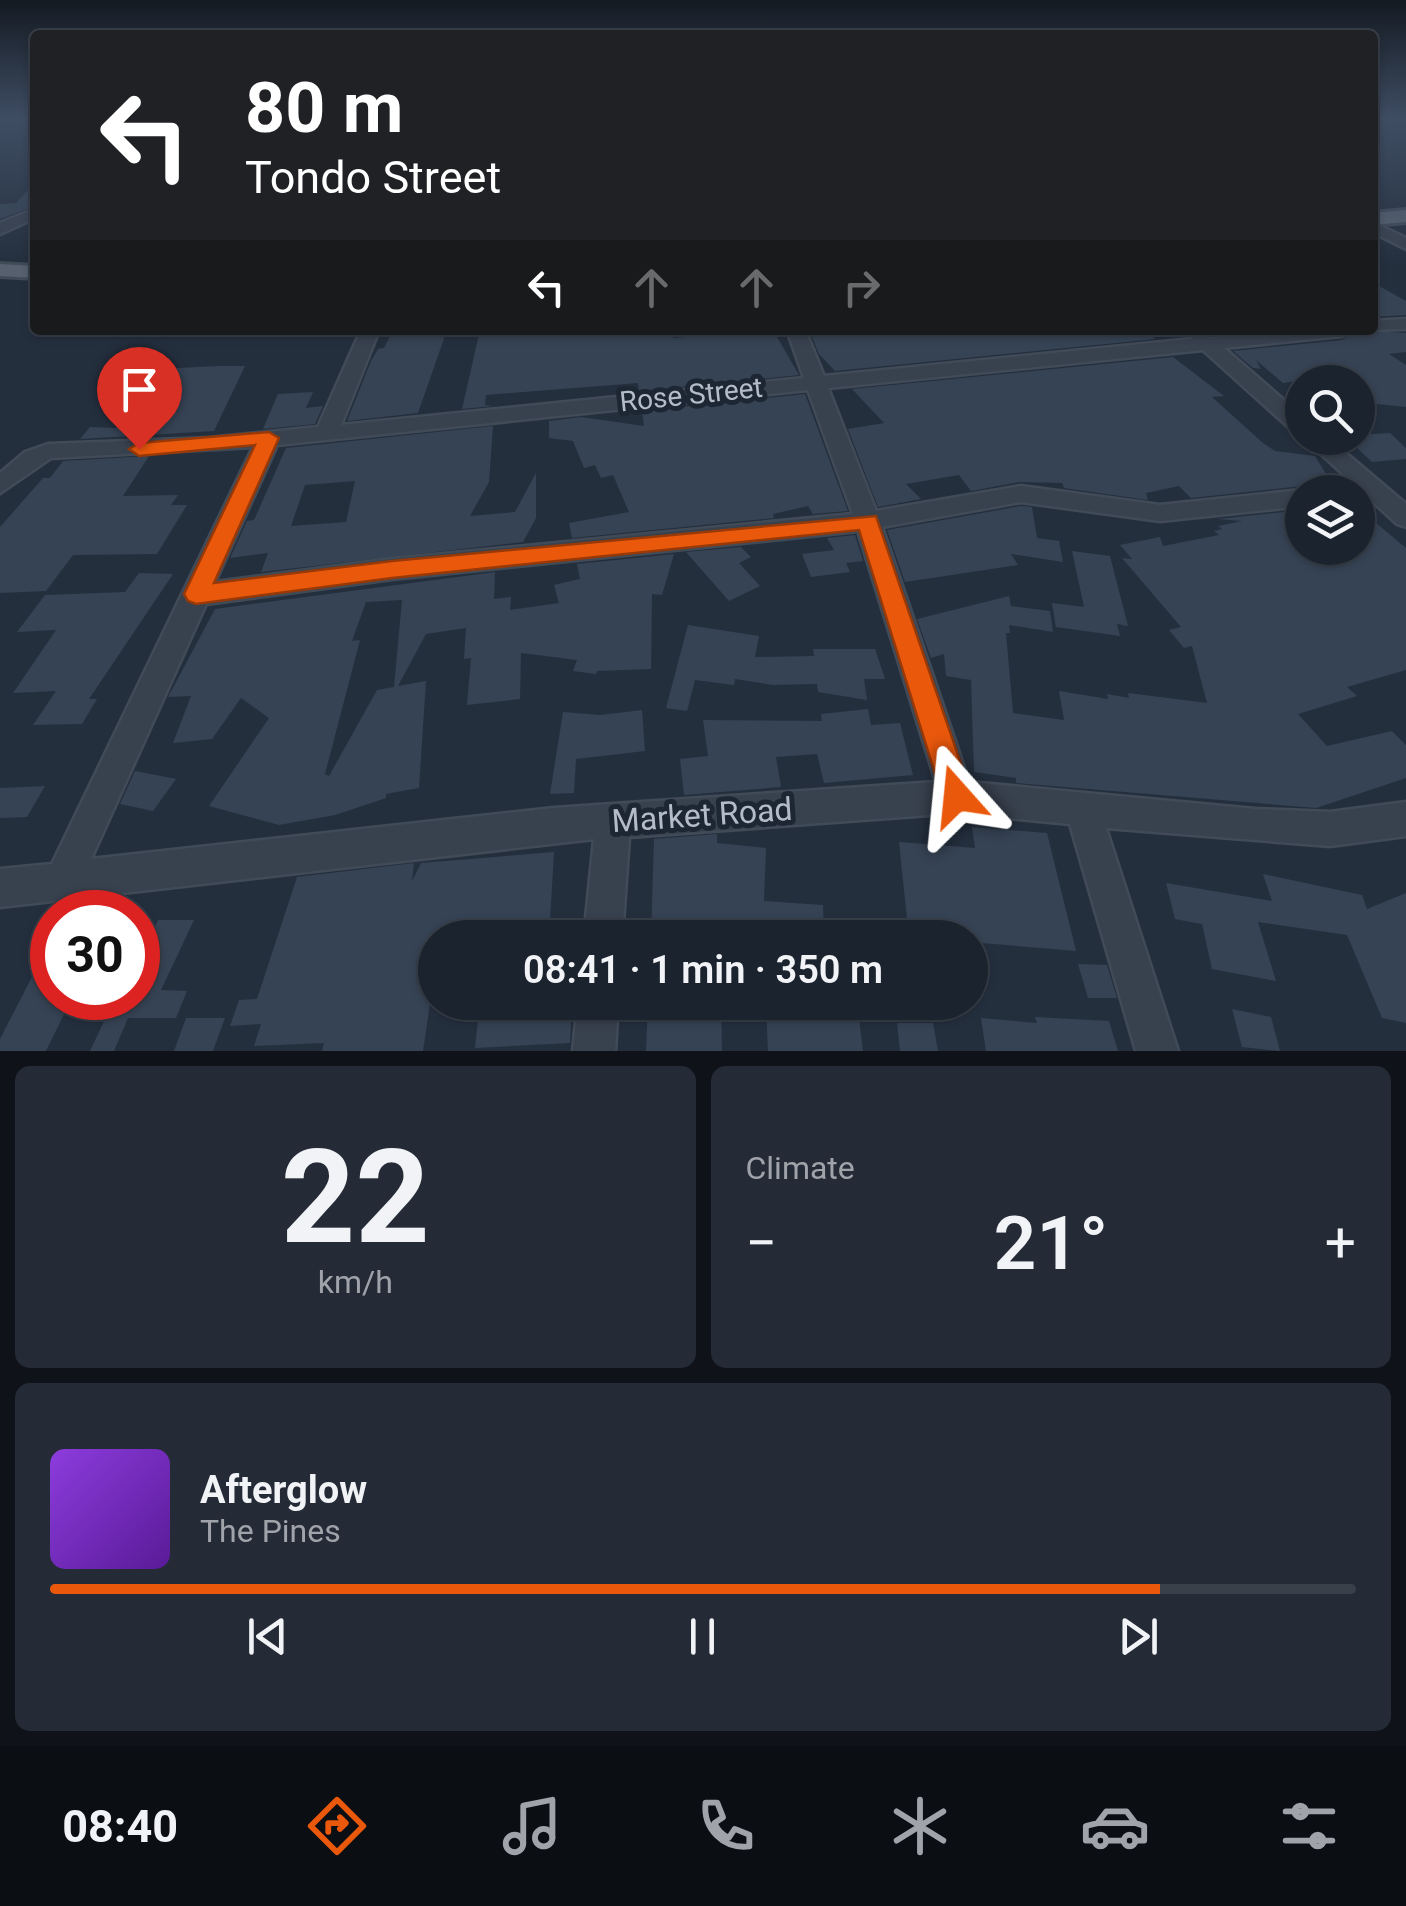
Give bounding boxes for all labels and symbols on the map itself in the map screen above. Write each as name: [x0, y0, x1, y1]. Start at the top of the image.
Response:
pin: [97, 347, 182, 450]
street label: Rose Street: [618, 371, 764, 418]
position arrow: [905, 744, 1009, 848]
street label: Market Road: [610, 790, 794, 840]
speed limit sign: 30: [30, 890, 160, 1020]

